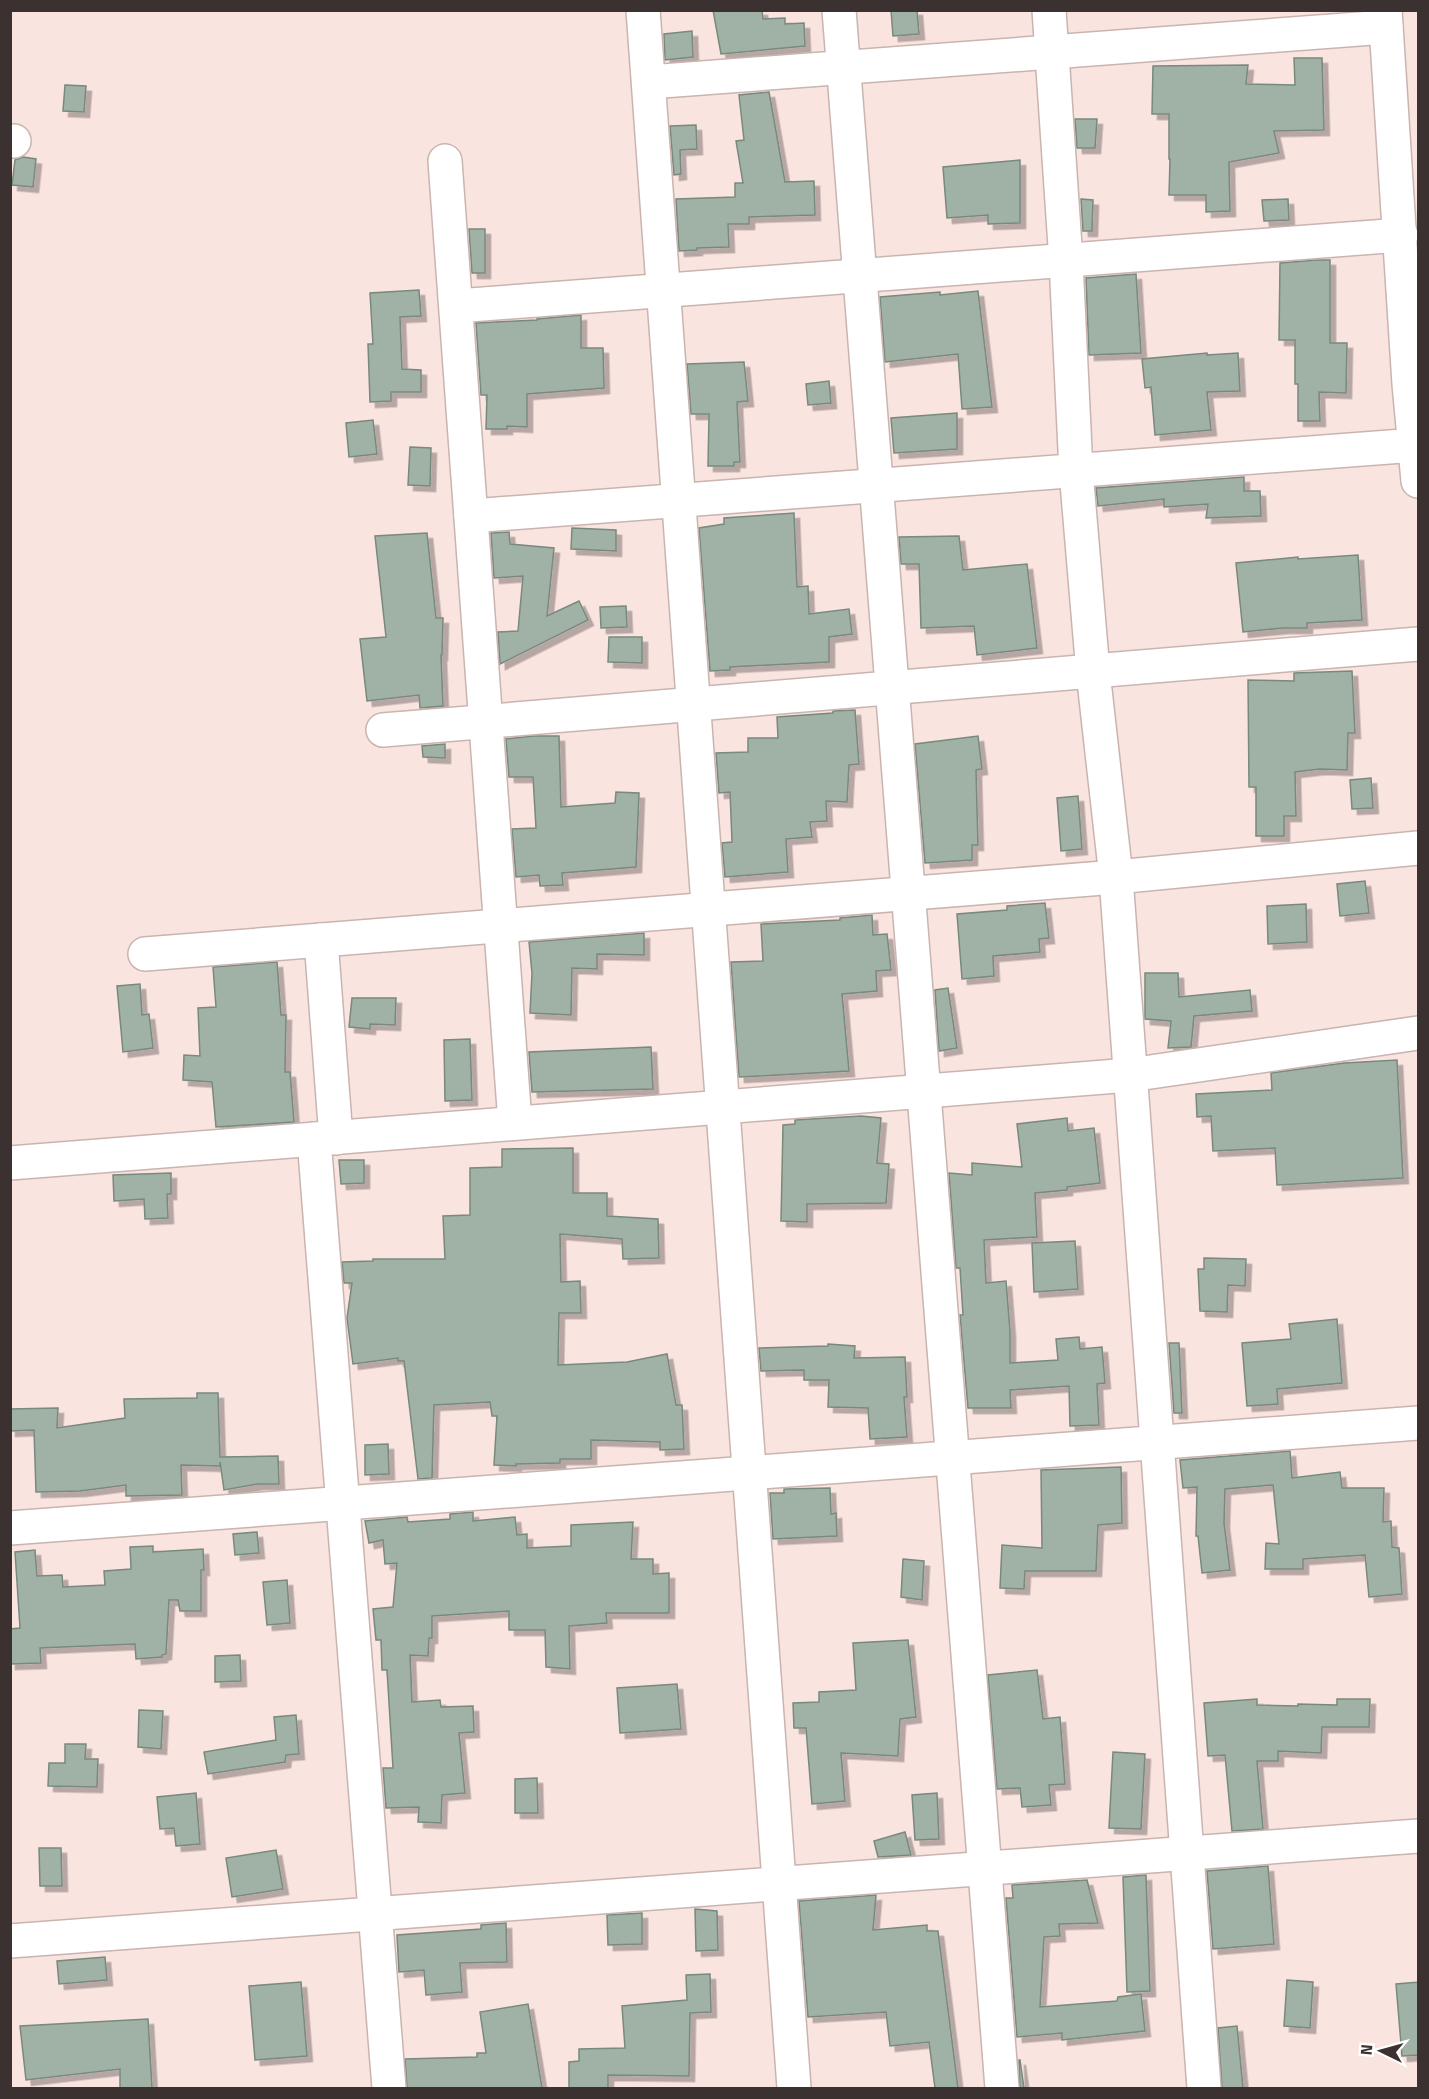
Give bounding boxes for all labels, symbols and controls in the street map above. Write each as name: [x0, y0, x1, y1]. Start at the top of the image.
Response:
north arrow: [1351, 2021, 1411, 2081]
text: N: [1354, 2043, 1378, 2056]

